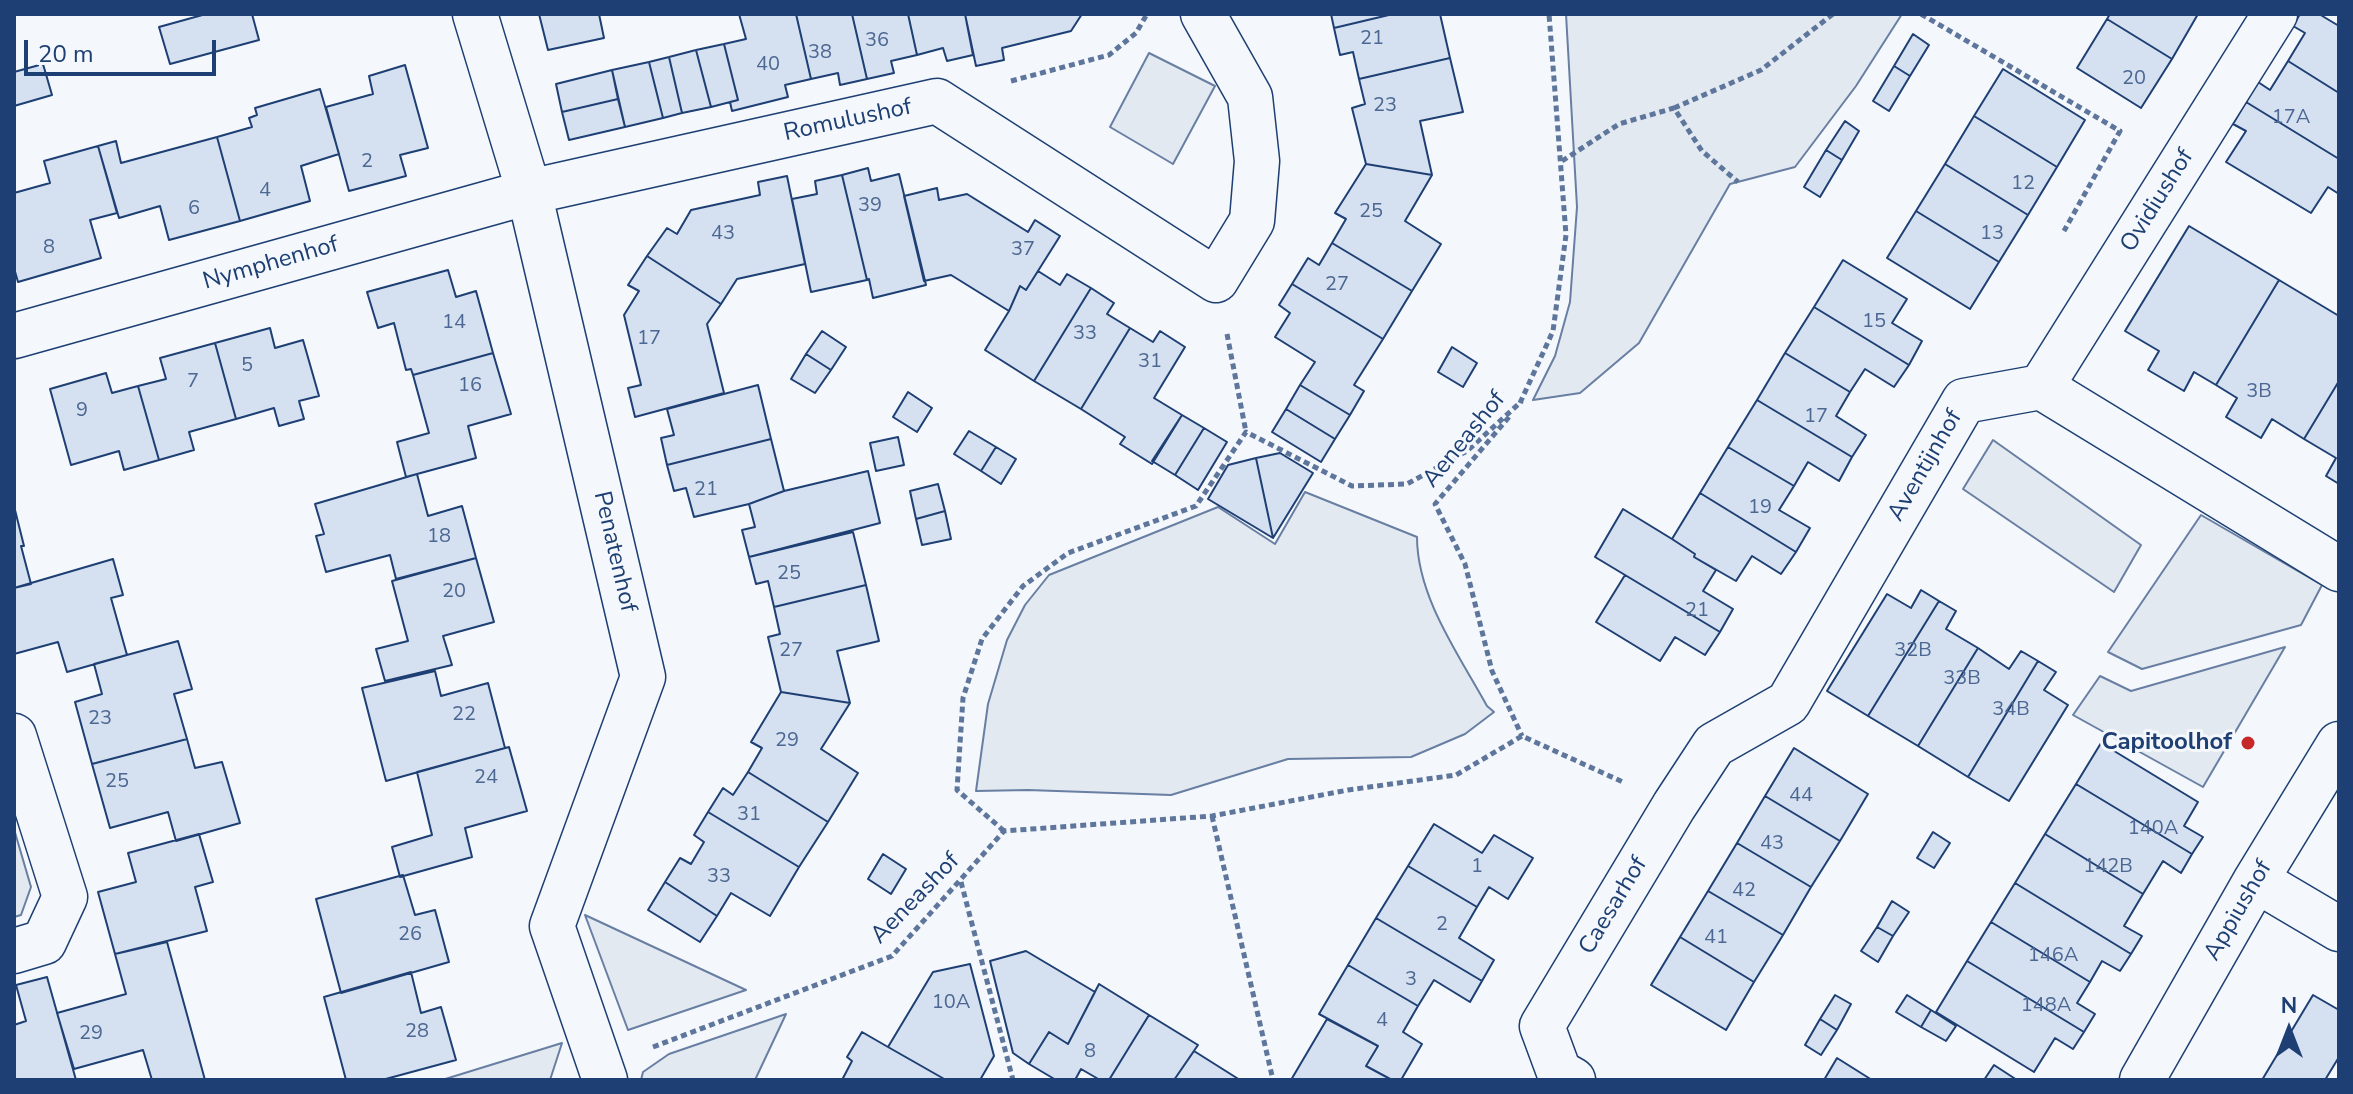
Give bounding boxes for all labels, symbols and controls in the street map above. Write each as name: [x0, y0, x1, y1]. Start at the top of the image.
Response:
scale bar: [28, 24, 220, 74]
house number: 21: [1360, 27, 1384, 51]
house number: 36: [865, 29, 889, 53]
text: 20 m: [38, 38, 94, 70]
house number: 38: [808, 41, 832, 65]
house number: 40: [756, 53, 780, 77]
house number: 20: [2122, 67, 2146, 91]
street label: Romulushof: [781, 93, 915, 149]
house number: 23: [1373, 94, 1397, 118]
house number: 17A: [2272, 106, 2310, 130]
street label: Ovidiushof: [2115, 144, 2201, 258]
house number: 2: [361, 150, 373, 174]
house number: 12: [2011, 172, 2035, 196]
house number: 4: [259, 179, 271, 203]
house number: 39: [858, 194, 882, 218]
house number: 6: [188, 197, 200, 221]
house number: 25: [1359, 200, 1383, 224]
house number: 43: [711, 222, 735, 246]
house number: 13: [1980, 222, 2004, 246]
street label: Nymphenhof: [200, 231, 342, 297]
house number: 8: [43, 236, 55, 260]
house number: 37: [1011, 238, 1035, 262]
house number: 27: [1325, 273, 1349, 297]
house number: 15: [1862, 310, 1886, 334]
house number: 14: [442, 311, 466, 335]
house number: 33: [1073, 322, 1097, 346]
house number: 17: [637, 327, 661, 351]
house number: 31: [1138, 350, 1162, 374]
house number: 5: [241, 354, 253, 378]
house number: 7: [187, 370, 199, 394]
house number: 16: [458, 374, 482, 398]
house number: 3B: [2246, 380, 2272, 404]
street label: Aeneashof: [1417, 386, 1513, 494]
house number: 9: [76, 399, 88, 423]
house number: 17: [1804, 405, 1828, 429]
street label: Aventijnhof: [1883, 405, 1969, 527]
house number: 21: [694, 478, 718, 502]
street label: Penatenhof: [586, 489, 642, 615]
house number: 19: [1748, 496, 1772, 520]
house number: 18: [427, 525, 451, 549]
house number: 25: [777, 562, 801, 586]
house number: 20: [442, 580, 466, 604]
house number: 21: [1685, 599, 1709, 623]
house number: 27: [779, 639, 803, 663]
house number: 32B: [1894, 639, 1932, 663]
house number: 33B: [1943, 667, 1981, 691]
house number: 34B: [1992, 698, 2030, 722]
house number: 22: [452, 703, 476, 727]
house number: 23: [88, 707, 112, 731]
house number: 29: [775, 729, 799, 753]
place label: Capitoolhof: [2102, 729, 2232, 757]
marker: Capitoolhof: [2239, 734, 2257, 752]
house number: 24: [474, 766, 498, 790]
house number: 25: [105, 770, 129, 794]
house number: 44: [1789, 784, 1813, 808]
house number: 31: [737, 803, 761, 827]
house number: 140A: [2128, 817, 2178, 841]
house number: 43: [1760, 832, 1784, 856]
street label: Aeneashof: [865, 847, 967, 951]
street label: Caesarhof: [1574, 852, 1654, 960]
house number: 1: [1471, 855, 1483, 879]
house number: 142B: [2083, 855, 2133, 879]
street label: Appiushof: [2199, 856, 2279, 966]
house number: 33: [707, 865, 731, 889]
house number: 42: [1732, 879, 1756, 903]
house number: 2: [1436, 913, 1448, 937]
house number: 26: [398, 923, 422, 947]
house number: 41: [1704, 926, 1728, 950]
house number: 146A: [2028, 944, 2078, 968]
house number: 3: [1405, 968, 1417, 992]
north arrow: [2249, 990, 2329, 1070]
house number: 10A: [932, 991, 970, 1015]
text: N: [2281, 991, 2297, 1021]
house number: 148A: [2021, 994, 2071, 1018]
house number: 4: [1376, 1009, 1388, 1033]
house number: 28: [405, 1020, 429, 1044]
house number: 29: [79, 1022, 103, 1046]
house number: 8: [1084, 1040, 1096, 1064]

